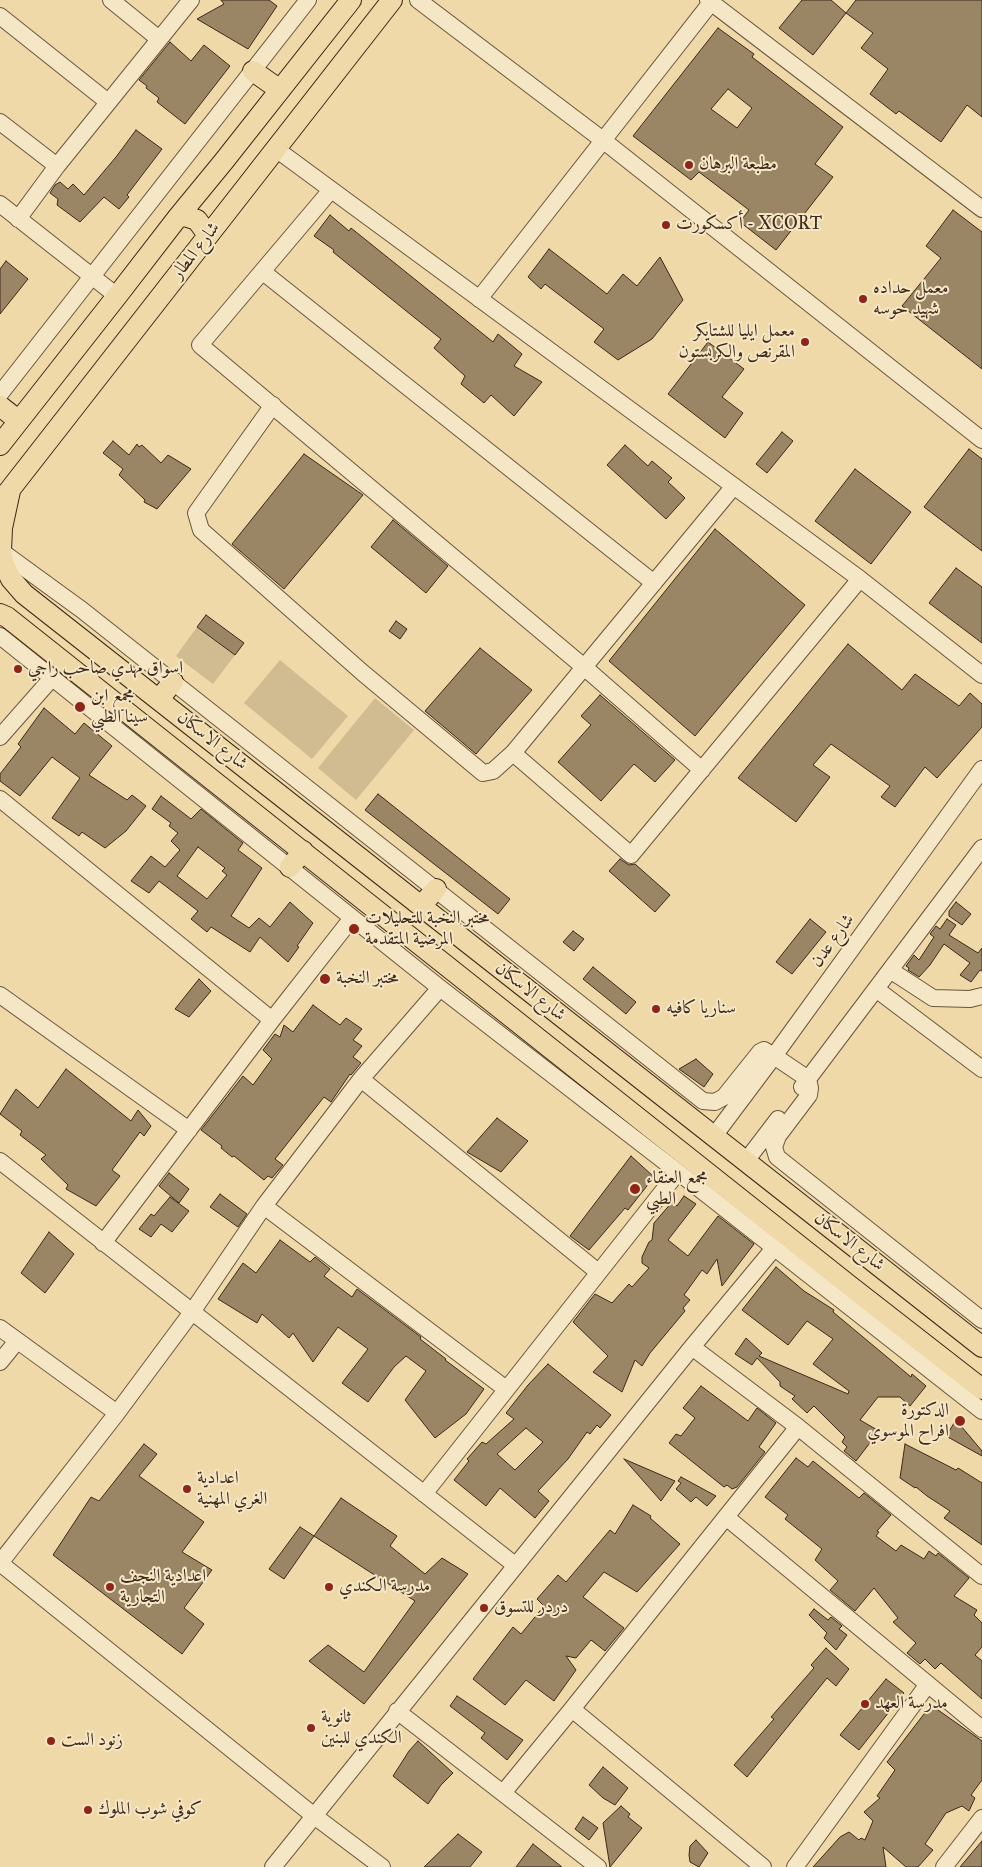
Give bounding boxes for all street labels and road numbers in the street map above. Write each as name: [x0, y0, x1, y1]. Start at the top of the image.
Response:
street label: شارع المطار: [167, 218, 225, 284]
street label: شارع الاسكان: [172, 707, 252, 775]
street label: شارع عدن: [806, 910, 860, 972]
street label: شارع الاسكان: [490, 958, 570, 1026]
street label: شارع الاسكان: [809, 1208, 889, 1276]

